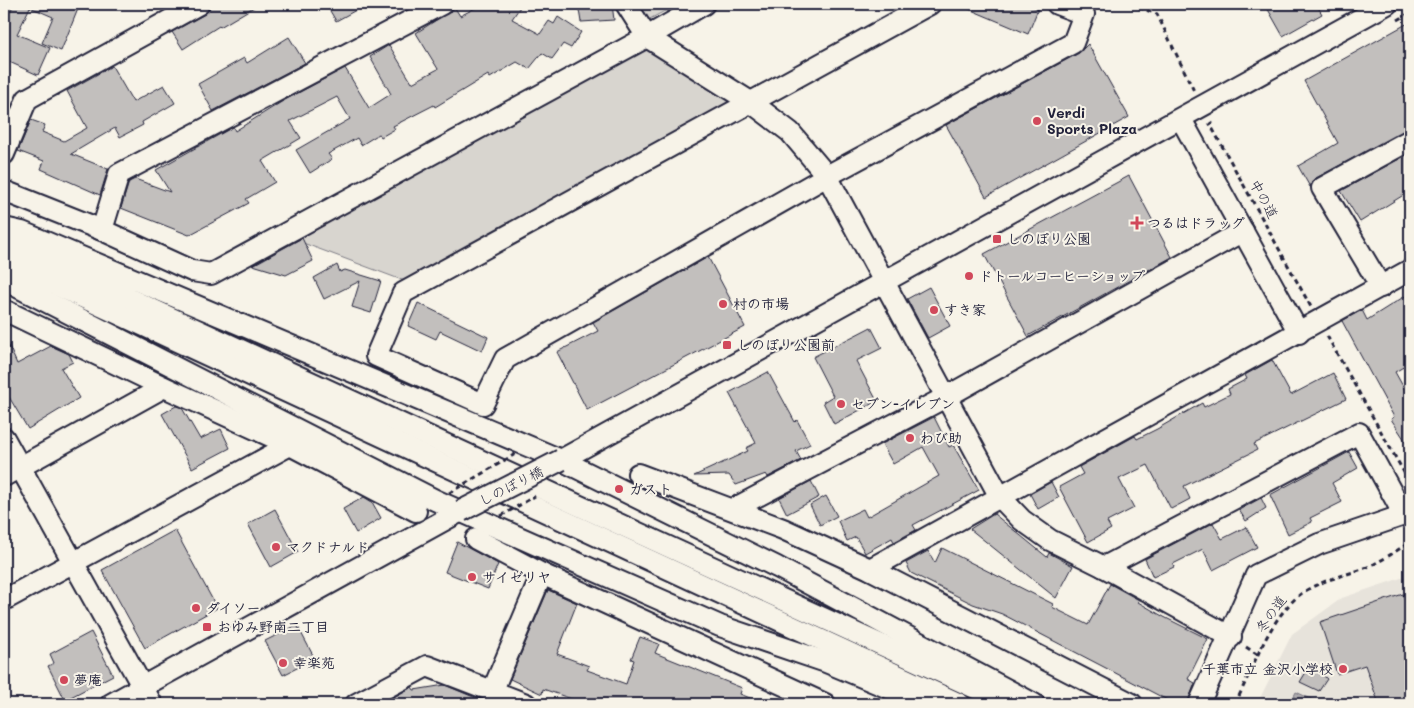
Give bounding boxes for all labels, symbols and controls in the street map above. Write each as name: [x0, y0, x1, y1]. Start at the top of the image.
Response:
place label: Verdi Sports Plaza: [1047, 103, 1138, 138]
marker: Verdi Sports Plaza: [1031, 115, 1043, 127]
street label: 中の道: [1246, 176, 1283, 222]
place label: つるはドラッグ: [1147, 213, 1245, 232]
marker: つるはドラッグ: [1131, 217, 1143, 229]
place label: しのぼり公園: [1007, 229, 1091, 248]
marker: しのぼり公園: [991, 233, 1003, 245]
place label: ドトールコーヒーショップ: [979, 266, 1145, 285]
marker: ドトールコーヒーショップ: [963, 270, 975, 282]
place label: 村の市場: [733, 294, 789, 313]
marker: 村の市場: [717, 298, 729, 310]
place label: すき家: [944, 300, 986, 319]
marker: すき家: [928, 304, 940, 316]
place label: しのぼり公園前: [737, 335, 835, 354]
marker: しのぼり公園前: [721, 339, 733, 351]
place label: セブン-イレブン: [851, 394, 955, 413]
marker: セブン-イレブン: [835, 398, 847, 410]
place label: わび助: [920, 428, 962, 447]
marker: わび助: [904, 432, 916, 444]
street label: しのぼり橋: [475, 461, 546, 510]
place label: ガスト: [629, 479, 672, 498]
marker: ガスト: [613, 483, 625, 495]
place label: マクドナルド: [286, 537, 369, 556]
marker: マクドナルド: [270, 541, 282, 553]
place label: サイゼリヤ: [482, 567, 551, 586]
marker: サイゼリヤ: [466, 571, 478, 583]
street label: 冬の道: [1251, 591, 1290, 636]
place label: ダイソー: [206, 598, 261, 617]
marker: ダイソー: [190, 602, 202, 614]
place label: おゆみ野南二丁目: [217, 617, 329, 636]
marker: おゆみ野南二丁目: [201, 621, 213, 633]
place label: 幸楽苑: [293, 653, 335, 672]
marker: 幸楽苑: [277, 657, 289, 669]
place label: 千葉市立 金沢小学校: [1202, 659, 1333, 678]
marker: 千葉市立 金沢小学校: [1337, 663, 1349, 675]
place label: 夢庵: [74, 670, 102, 689]
marker: 夢庵: [58, 674, 70, 686]

